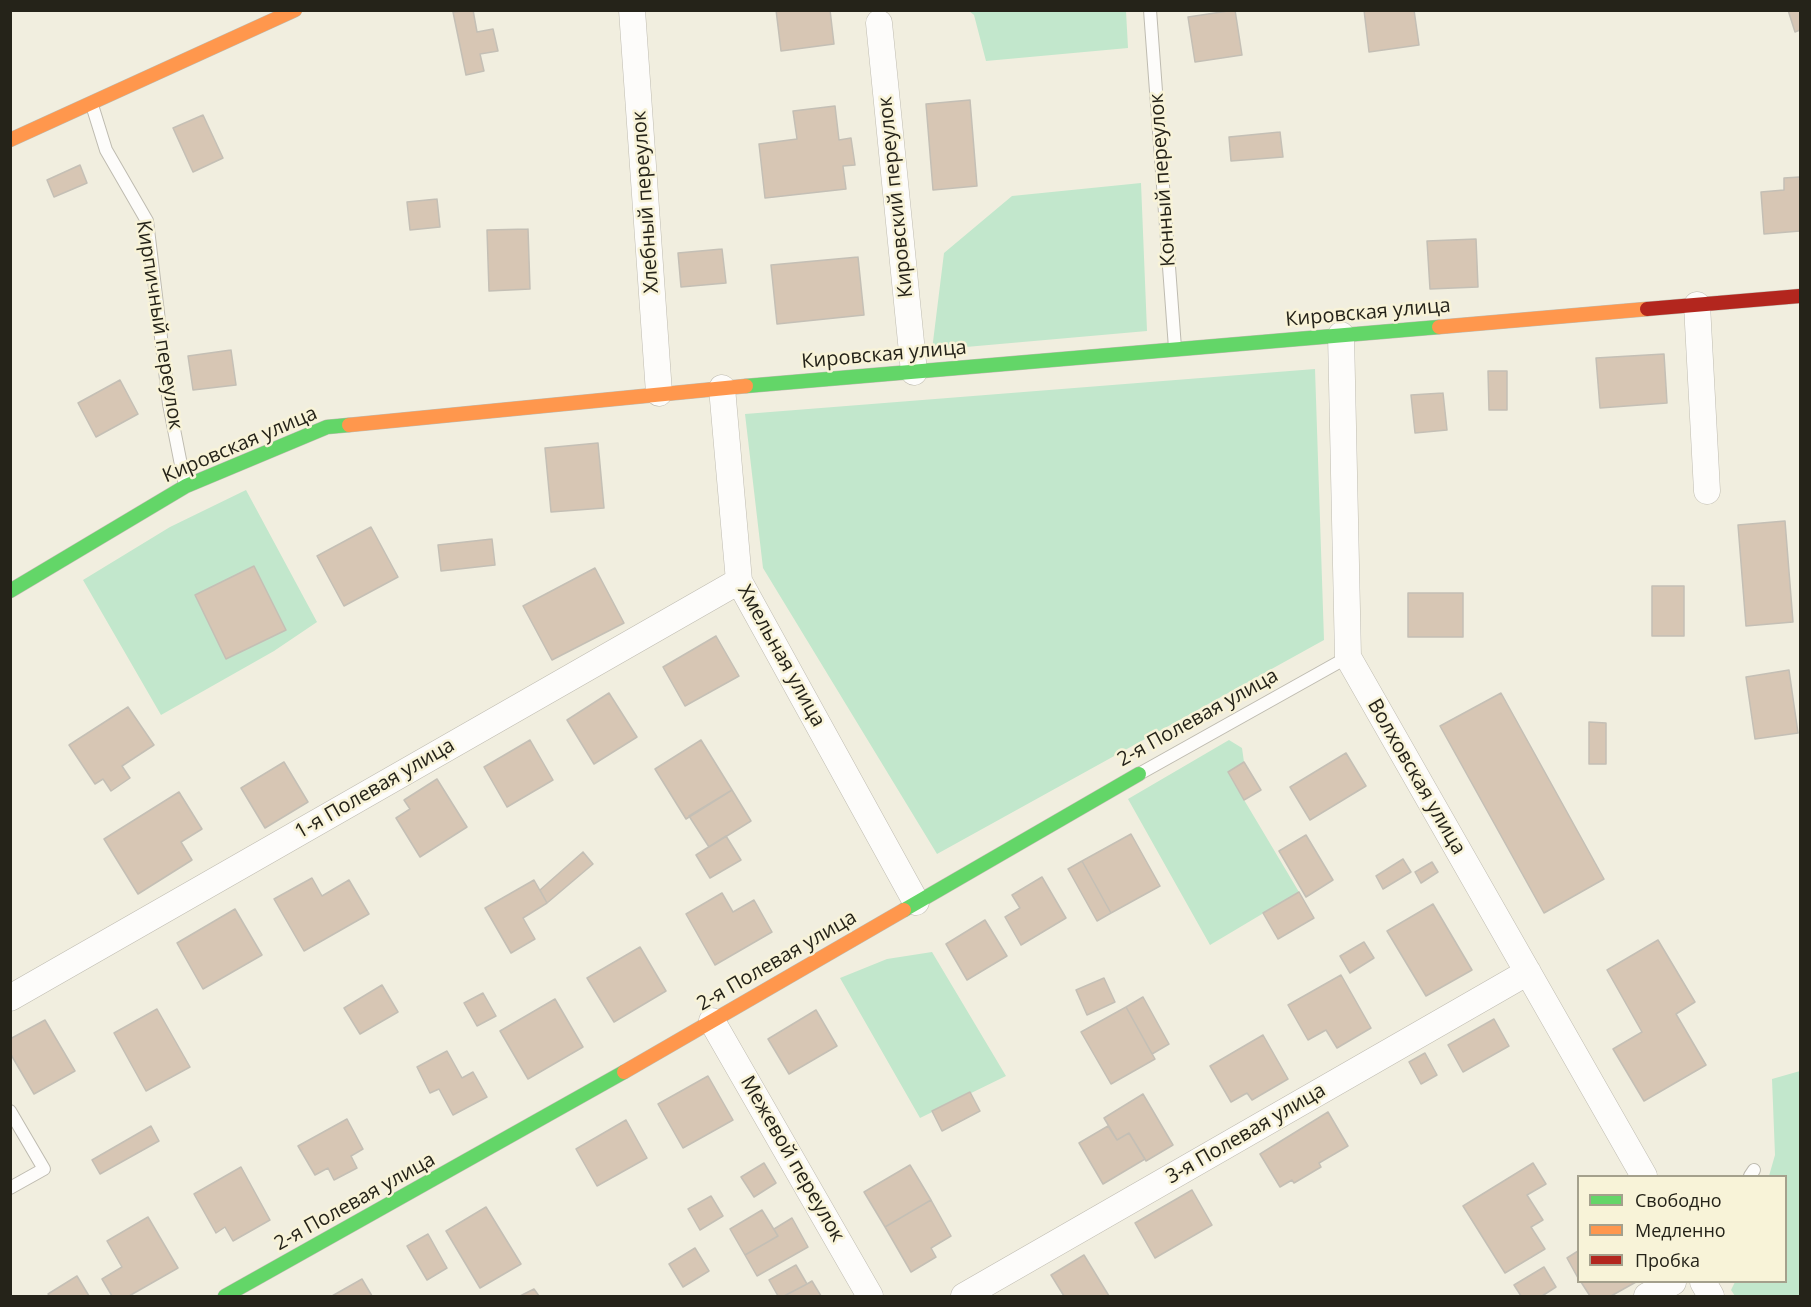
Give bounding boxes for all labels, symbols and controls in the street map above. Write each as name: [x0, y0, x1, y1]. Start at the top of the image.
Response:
street label: Конный переулок: [1145, 93, 1181, 267]
street label: Кировский переулок: [874, 95, 918, 299]
street label: Хлебный переулок: [628, 110, 664, 294]
street label: Кирпичный переулок: [131, 219, 187, 431]
street label: Кировская улица: [1284, 294, 1452, 332]
street label: Кировская улица: [800, 336, 968, 374]
street label: Кировская улица: [159, 402, 321, 488]
street label: Хмельная улица: [732, 581, 830, 731]
street label: 2-я Полевая улица: [1113, 664, 1283, 772]
street label: Волховская улица: [1362, 695, 1470, 859]
street label: 1-я Полевая улица: [291, 734, 459, 844]
street label: 2-я Полевая улица: [693, 906, 861, 1016]
street label: Межевой переулок: [735, 1072, 849, 1246]
street label: 3-я Полевая улица: [1162, 1079, 1330, 1189]
street label: 2-я Полевая улица: [270, 1148, 440, 1256]
legend: [1577, 1175, 1787, 1283]
text: Свободно: [1635, 1188, 1722, 1212]
text: Медленно: [1635, 1218, 1726, 1242]
text: Пробка: [1635, 1248, 1700, 1272]

